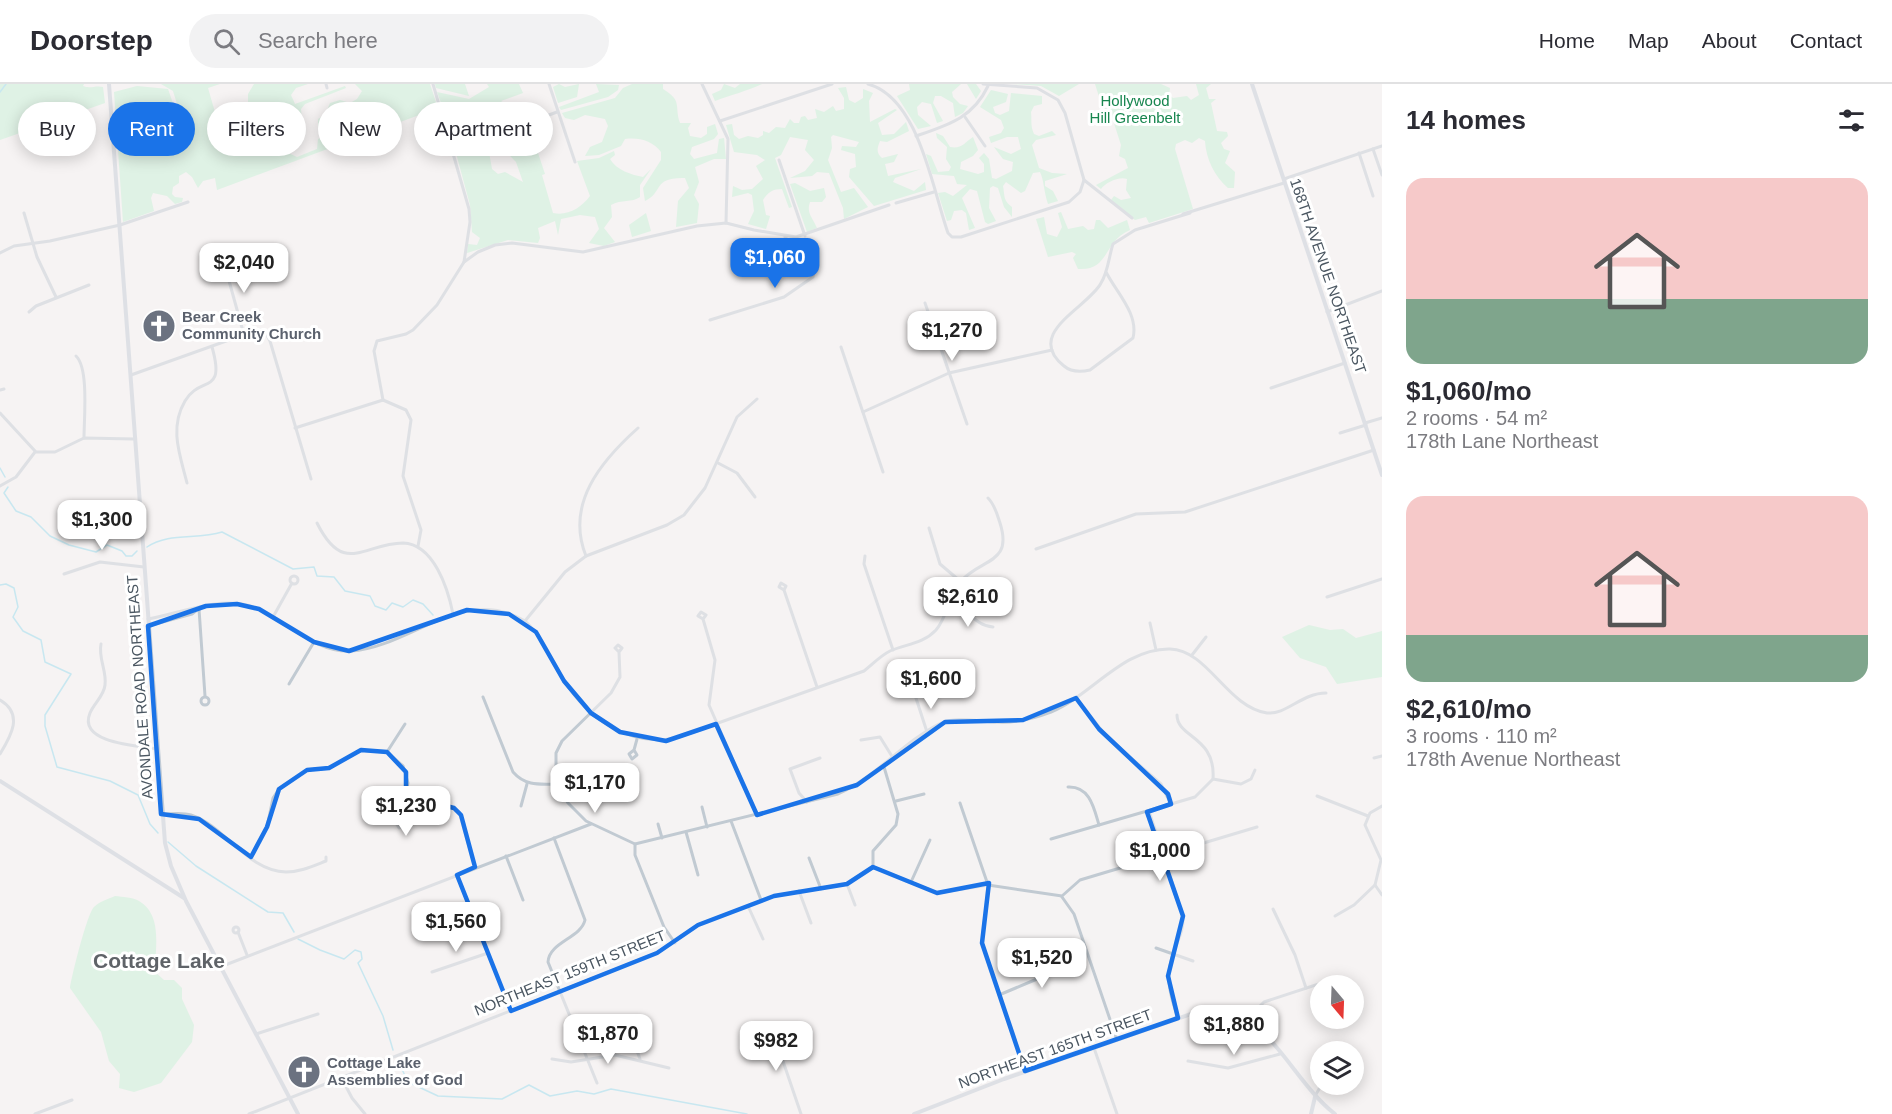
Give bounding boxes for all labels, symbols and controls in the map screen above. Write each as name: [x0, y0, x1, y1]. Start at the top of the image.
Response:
search box: [189, 14, 609, 68]
text: Doorstep: [30, 25, 153, 56]
icon: search: [210, 25, 243, 58]
text: Search here: [258, 28, 378, 53]
text: Home: [1539, 29, 1595, 52]
text: Map: [1628, 29, 1669, 52]
text: About: [1702, 29, 1757, 52]
text: Contact: [1790, 29, 1862, 52]
park label: Hollywood Hill Greenbelt: [1090, 92, 1181, 126]
chip: Buy: [18, 102, 96, 156]
chip: Rent: [108, 102, 195, 156]
chip: Filters: [207, 102, 306, 156]
chip: New: [318, 102, 402, 156]
chip: Apartment: [414, 102, 553, 156]
icon: filters: [1835, 104, 1868, 137]
text: 14 homes: [1406, 105, 1526, 135]
street label: 168TH AVENUE NORTHEAST: [1287, 176, 1370, 376]
icon: home: [1583, 217, 1691, 325]
pin: $1,060: [726, 238, 824, 289]
pin: $2,040: [195, 243, 293, 294]
text: $1,060: [744, 246, 806, 268]
text: $2,040: [213, 251, 275, 273]
church icon: Bear Creek Community Church: [141, 308, 177, 344]
place label: Bear Creek Community Church: [182, 308, 321, 342]
pin: $1,270: [903, 311, 1001, 362]
text: $1,270: [921, 319, 983, 341]
text: $1,060/mo: [1406, 376, 1532, 406]
text: 2 rooms · 54 m²: [1406, 407, 1547, 429]
text: 178th Lane Northeast: [1406, 430, 1598, 452]
pin: $1,300: [53, 500, 151, 551]
text: $1,300: [71, 508, 133, 530]
icon: home: [1583, 535, 1691, 643]
street label: AVONDALE ROAD NORTHEAST: [123, 574, 156, 800]
pin: $2,610: [919, 577, 1017, 628]
text: $2,610: [937, 585, 999, 607]
pin: $1,600: [882, 659, 980, 710]
text: $1,600: [900, 667, 962, 689]
text: $2,610/mo: [1406, 694, 1532, 724]
text: 3 rooms · 110 m²: [1406, 725, 1557, 747]
text: 178th Avenue Northeast: [1406, 748, 1620, 770]
pin: $1,170: [546, 763, 644, 814]
text: $1,170: [564, 771, 626, 793]
pin: $1,230: [357, 786, 455, 837]
text: $1,230: [375, 794, 437, 816]
pin: $1,000: [1111, 831, 1209, 882]
text: $1,000: [1129, 839, 1191, 861]
pin: $1,560: [407, 902, 505, 953]
text: $1,560: [425, 910, 487, 932]
street label: NORTHEAST 159TH STREET: [472, 926, 668, 1019]
pin: $1,520: [993, 938, 1091, 989]
text: $1,520: [1011, 946, 1073, 968]
district label: Cottage Lake: [93, 949, 225, 972]
north arrow: [1310, 975, 1364, 1029]
map controls: [1310, 975, 1364, 1095]
pin: $1,880: [1185, 1005, 1283, 1056]
street label: NORTHEAST 165TH STREET: [956, 1006, 1154, 1091]
text: $1,880: [1203, 1013, 1265, 1035]
pin: $1,870: [559, 1014, 657, 1065]
pin: $982: [740, 1021, 812, 1072]
text: $1,870: [577, 1022, 639, 1044]
text: $982: [754, 1029, 798, 1051]
button: layers: [1310, 1041, 1364, 1095]
church icon: Cottage Lake Assemblies of God: [286, 1054, 322, 1090]
place label: Cottage Lake Assemblies of God: [327, 1054, 463, 1088]

